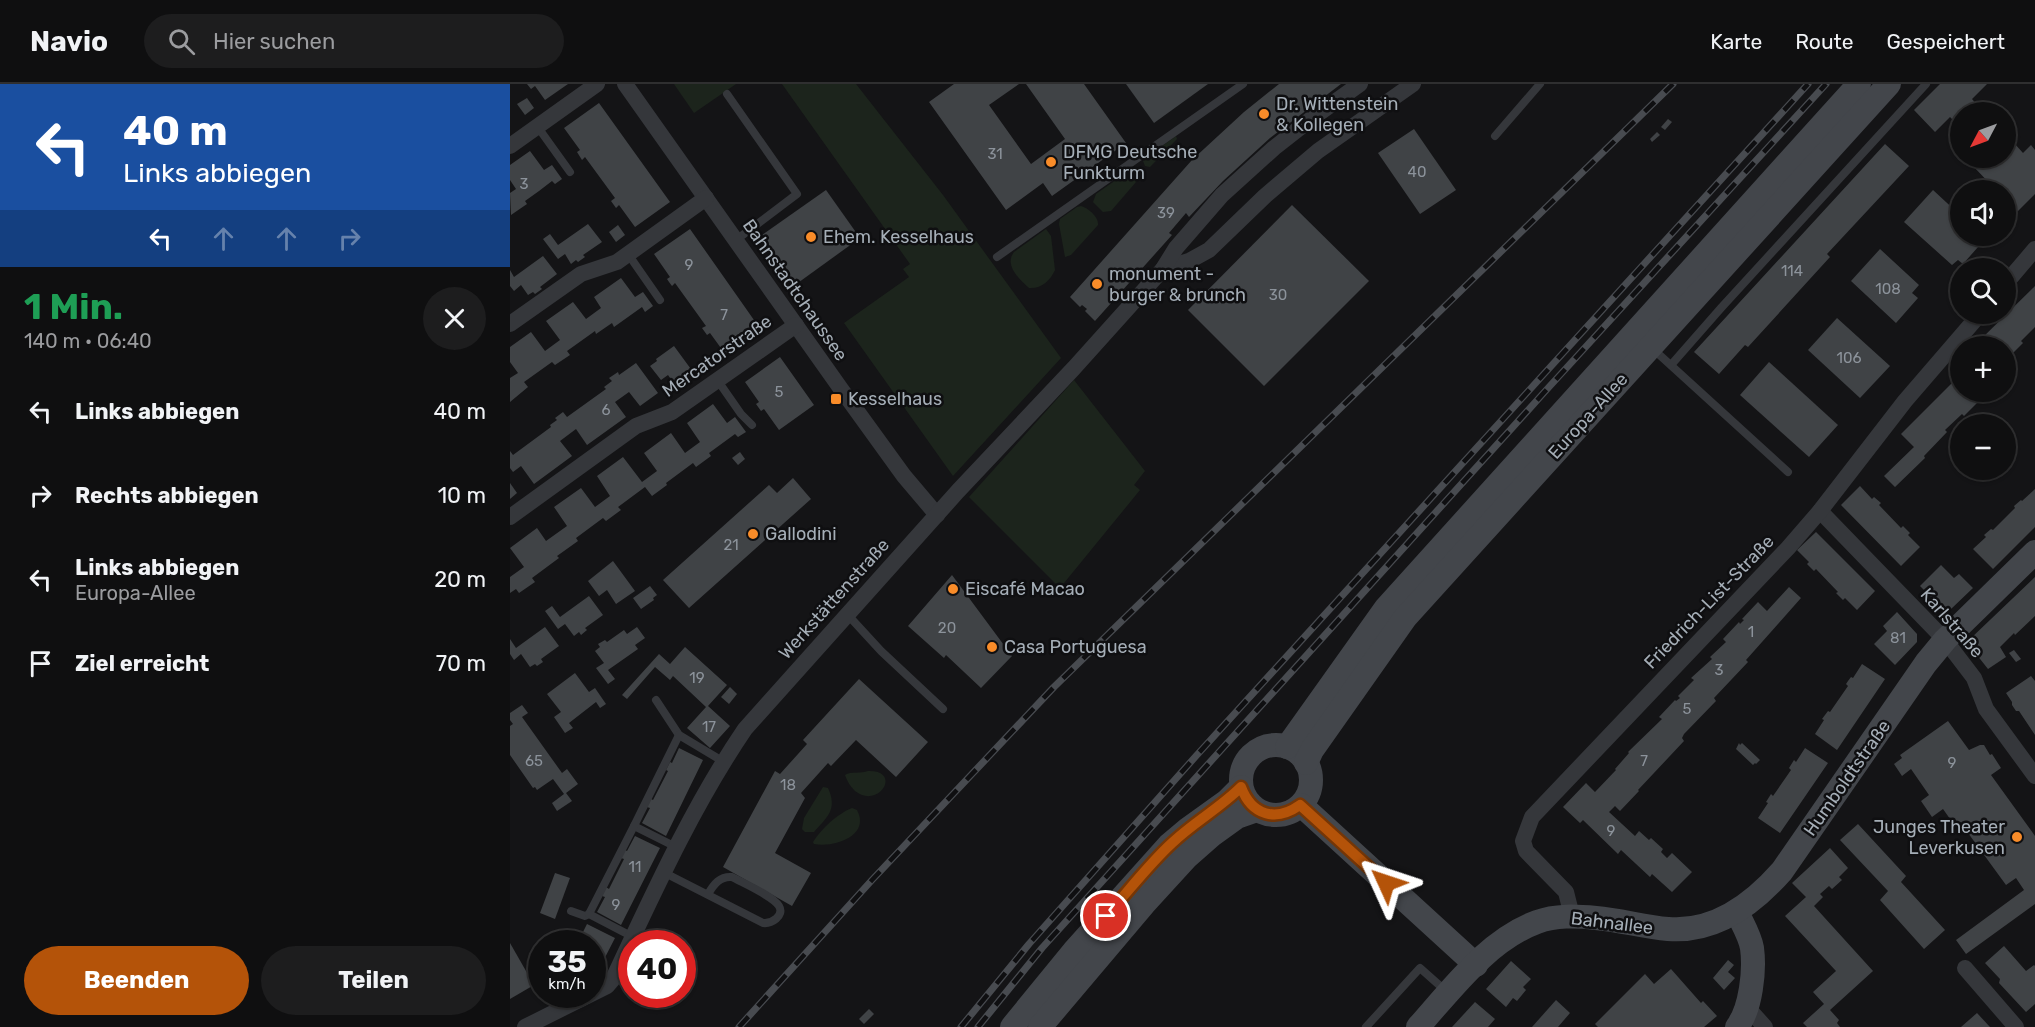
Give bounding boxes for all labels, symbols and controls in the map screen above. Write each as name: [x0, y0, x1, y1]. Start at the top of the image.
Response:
search box: [144, 14, 564, 68]
text: Navio: [30, 25, 108, 58]
icon: search: [165, 25, 198, 58]
text: Hier suchen: [213, 28, 335, 55]
text: Karte: [1710, 29, 1762, 54]
text: Route: [1795, 29, 1854, 54]
text: Gespeichert: [1887, 29, 2005, 54]
place label: Dr. Wittenstein & Kollegen: [1276, 93, 1398, 136]
north arrow: [1950, 102, 2016, 168]
map controls: [1950, 102, 2016, 480]
text: 40 m: [123, 106, 228, 156]
marker: Dr. Wittenstein & Kollegen: [1257, 107, 1271, 121]
icon: left: [24, 108, 102, 186]
place label: DFMG Deutsche Funkturm: [1063, 141, 1197, 184]
house number: 31: [987, 145, 1003, 163]
marker: DFMG Deutsche Funkturm: [1044, 155, 1058, 169]
text: Links abbiegen: [123, 157, 311, 189]
house number: 40: [1408, 163, 1426, 181]
house number: 3: [519, 175, 529, 193]
button: sound: [1950, 180, 2016, 246]
house number: 39: [1157, 204, 1175, 222]
street label: Bahnstadtchaussee: [738, 215, 852, 365]
icon: left: [144, 222, 177, 255]
icon: ahead: [207, 222, 240, 255]
icon: ahead: [270, 222, 303, 255]
icon: right: [333, 222, 366, 255]
place label: Ehem. Kesselhaus: [823, 226, 974, 248]
marker: Ehem. Kesselhaus: [804, 230, 818, 244]
house number: 9: [685, 256, 694, 274]
button: search: [1950, 258, 2016, 324]
house number: 114: [1781, 262, 1803, 280]
place label: monument - burger & brunch: [1109, 263, 1246, 306]
marker: monument - burger & brunch: [1090, 277, 1104, 291]
house number: 108: [1875, 280, 1901, 298]
text: 1 Min.: [24, 285, 123, 328]
house number: 30: [1269, 286, 1287, 304]
button: close: [423, 287, 486, 350]
house number: 7: [720, 306, 728, 324]
street label: Mercatorstraße: [658, 310, 776, 402]
text: 140 m · 06:40: [24, 329, 152, 353]
button: +: [1950, 336, 2016, 402]
house number: 106: [1837, 349, 1862, 367]
street label: Europa-Allee: [1544, 368, 1632, 464]
house number: 5: [775, 383, 784, 401]
place label: Kesselhaus: [848, 388, 942, 410]
marker: Kesselhaus: [829, 392, 843, 406]
icon: left: [24, 395, 57, 428]
text: Links abbiegen: [75, 398, 239, 425]
text: 40 m: [433, 398, 486, 425]
house number: 6: [601, 401, 611, 419]
button: −: [1950, 414, 2016, 480]
icon: right: [24, 479, 57, 512]
text: Rechts abbiegen: [75, 482, 259, 509]
text: 10 m: [438, 482, 486, 509]
place label: Gallodini: [765, 523, 837, 545]
marker: Gallodini: [746, 527, 760, 541]
street label: Friedrich-List-Straße: [1639, 531, 1779, 673]
street label: Werkstättenstraße: [774, 534, 894, 664]
house number: 21: [723, 536, 739, 554]
text: Links abbiegen: [75, 554, 239, 581]
icon: left: [24, 563, 57, 596]
text: 20 m: [434, 566, 486, 593]
place label: Eiscafé Macao: [965, 578, 1085, 600]
text: Europa-Allee: [75, 581, 196, 605]
marker: Eiscafé Macao: [946, 582, 960, 596]
street label: Karlstraße: [1916, 584, 1988, 662]
house number: 20: [938, 619, 956, 637]
house number: 1: [1748, 623, 1754, 641]
house number: 81: [1890, 629, 1906, 647]
place label: Casa Portuguesa: [1004, 636, 1147, 658]
marker: Casa Portuguesa: [985, 640, 999, 654]
icon: arrive: [24, 647, 57, 680]
text: Ziel erreicht: [75, 650, 209, 677]
text: 70 m: [436, 650, 486, 677]
house number: 3: [1714, 661, 1724, 679]
house number: 19: [689, 669, 705, 687]
house number: 5: [1683, 700, 1692, 718]
street label: Humboldtstraße: [1799, 716, 1895, 840]
house number: 17: [702, 718, 716, 736]
house number: 65: [525, 752, 543, 770]
house number: 7: [1640, 752, 1648, 770]
house number: 9: [1948, 754, 1957, 772]
house number: 18: [780, 776, 796, 794]
place label: Junges Theater Leverkusen: [1873, 816, 2005, 859]
house number: 9: [1607, 822, 1616, 840]
marker: Junges Theater Leverkusen: [2010, 830, 2024, 844]
position arrow: [1354, 851, 1418, 915]
house number: 11: [629, 858, 641, 876]
pin: [1080, 890, 1131, 941]
house number: 9: [612, 896, 621, 914]
icon: arrive: [1089, 899, 1122, 932]
street label: Bahnallee: [1570, 907, 1654, 939]
speed limit sign: 40: [618, 930, 696, 1008]
text: 35: [547, 944, 587, 980]
button: Beenden: [24, 946, 249, 1015]
button: Teilen: [261, 946, 486, 1015]
text: km/h: [548, 975, 586, 993]

